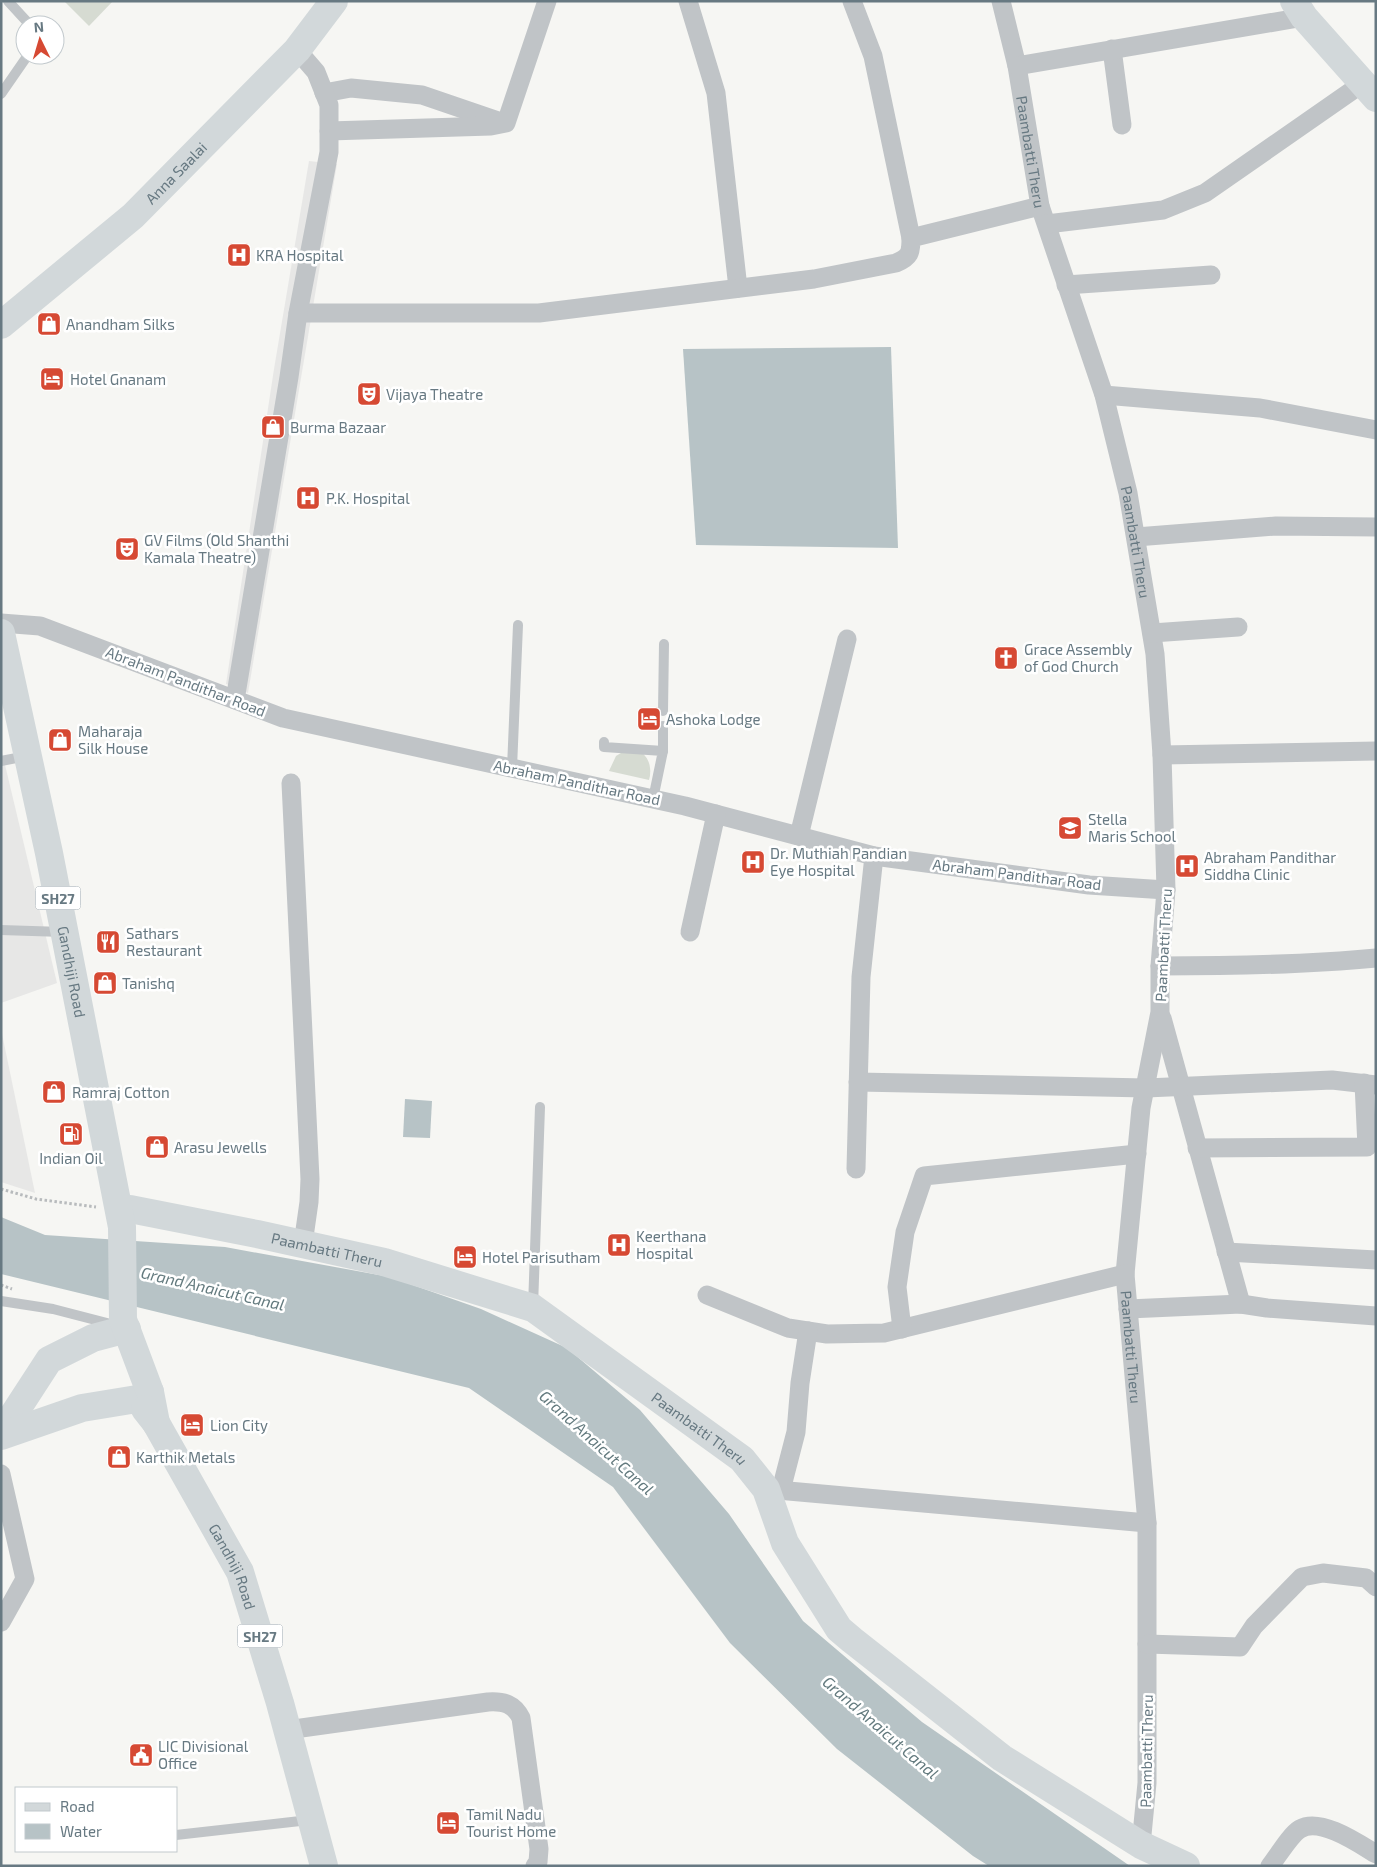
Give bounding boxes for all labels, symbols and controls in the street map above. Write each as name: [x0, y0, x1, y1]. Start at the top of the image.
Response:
north arrow: [15, 15, 65, 65]
text: N: [33, 18, 45, 35]
street label: Paambatti Theru: [1013, 94, 1049, 209]
street label: Anna Saalai: [141, 138, 210, 207]
hospital icon: KRA Hospital: [226, 242, 252, 268]
place label: KRA Hospital: [256, 246, 344, 264]
shop icon: Anandham Silks: [36, 311, 62, 337]
place label: Anandham Silks: [66, 315, 175, 333]
hotel icon: Hotel Gnanam: [39, 366, 65, 392]
place label: Hotel Gnanam: [70, 370, 166, 388]
theatre icon: Vijaya Theatre: [356, 381, 382, 407]
place label: Vijaya Theatre: [386, 385, 483, 404]
shop icon: Burma Bazaar: [260, 414, 286, 440]
place label: Burma Bazaar: [290, 418, 386, 436]
street label: Paambatti Theru: [1118, 484, 1154, 600]
hospital icon: P.K. Hospital: [295, 485, 321, 511]
place label: P.K. Hospital: [326, 489, 410, 507]
place label: GV Films (Old Shanthi Kamala Theatre): [144, 531, 289, 566]
theatre icon: GV Films (Old Shanthi Kamala Theatre): [114, 536, 140, 562]
place label: Grace Assembly of God Church: [1024, 640, 1132, 675]
street label: Abraham Pandithar Road: [103, 642, 269, 720]
church icon: Grace Assembly of God Church: [993, 645, 1019, 671]
hotel icon: Ashoka Lodge: [636, 706, 662, 732]
place label: Ashoka Lodge: [666, 710, 761, 728]
place label: Maharaja Silk House: [78, 722, 148, 757]
shop icon: Maharaja Silk House: [47, 727, 73, 753]
street label: Abraham Pandithar Road: [492, 756, 662, 808]
place label: Stella Maris School: [1088, 810, 1177, 845]
school or university icon: Stella Maris School: [1057, 815, 1083, 841]
place label: Dr. Muthiah Pandian Eye Hospital: [770, 844, 907, 879]
place label: Abraham Pandithar Siddha Clinic: [1204, 848, 1336, 883]
hospital icon: Dr. Muthiah Pandian Eye Hospital: [740, 849, 766, 875]
hospital icon: Abraham Pandithar Siddha Clinic: [1174, 853, 1200, 879]
street label: Abraham Pandithar Road: [932, 855, 1102, 893]
road number: SH27: [36, 886, 80, 910]
street label: Paambatti Theru: [1151, 888, 1175, 1002]
street label: Gandhiji Road: [54, 924, 90, 1019]
place label: Sathars Restaurant: [126, 924, 202, 959]
restaurant icon: Sathars Restaurant: [95, 929, 121, 955]
shop icon: Tanishq: [92, 970, 118, 996]
place label: Tanishq: [122, 974, 175, 992]
shop icon: Ramraj Cotton: [41, 1079, 67, 1105]
place label: Ramraj Cotton: [72, 1083, 170, 1102]
fuel station icon: Indian Oil: [58, 1121, 84, 1147]
shop icon: Arasu Jewells: [144, 1134, 170, 1160]
place label: Arasu Jewells: [174, 1138, 267, 1156]
place label: Indian Oil: [39, 1149, 103, 1167]
place label: Keerthana Hospital: [636, 1227, 706, 1262]
street label: Paambatti Theru: [270, 1228, 384, 1270]
hospital icon: Keerthana Hospital: [606, 1232, 632, 1258]
hotel icon: Hotel Parisutham: [452, 1244, 478, 1270]
place label: Hotel Parisutham: [482, 1248, 600, 1266]
water label: Grand Anaicut Canal: [139, 1262, 287, 1314]
street label: Paambatti Theru: [1117, 1290, 1145, 1404]
water label: Grand Anaicut Canal: [536, 1386, 658, 1498]
street label: Paambatti Theru: [648, 1388, 752, 1468]
hotel icon: Lion City: [179, 1412, 205, 1438]
place label: Lion City: [210, 1416, 268, 1434]
shop icon: Karthik Metals: [106, 1444, 132, 1470]
place label: Karthik Metals: [136, 1448, 235, 1466]
street label: Gandhiji Road: [205, 1520, 260, 1612]
road number: SH27: [238, 1624, 282, 1648]
water label: Grand Anaicut Canal: [819, 1672, 943, 1782]
street label: Paambatti Theru: [1136, 1694, 1156, 1808]
place label: LIC Divisional Office: [158, 1737, 249, 1772]
public building icon: LIC Divisional Office: [128, 1742, 154, 1768]
legend: [15, 1787, 178, 1852]
text: Road: [60, 1797, 95, 1815]
place label: Tamil Nadu Tourist Home: [466, 1805, 556, 1840]
hotel icon: Tamil Nadu Tourist Home: [435, 1810, 461, 1836]
text: Water: [60, 1822, 102, 1840]

